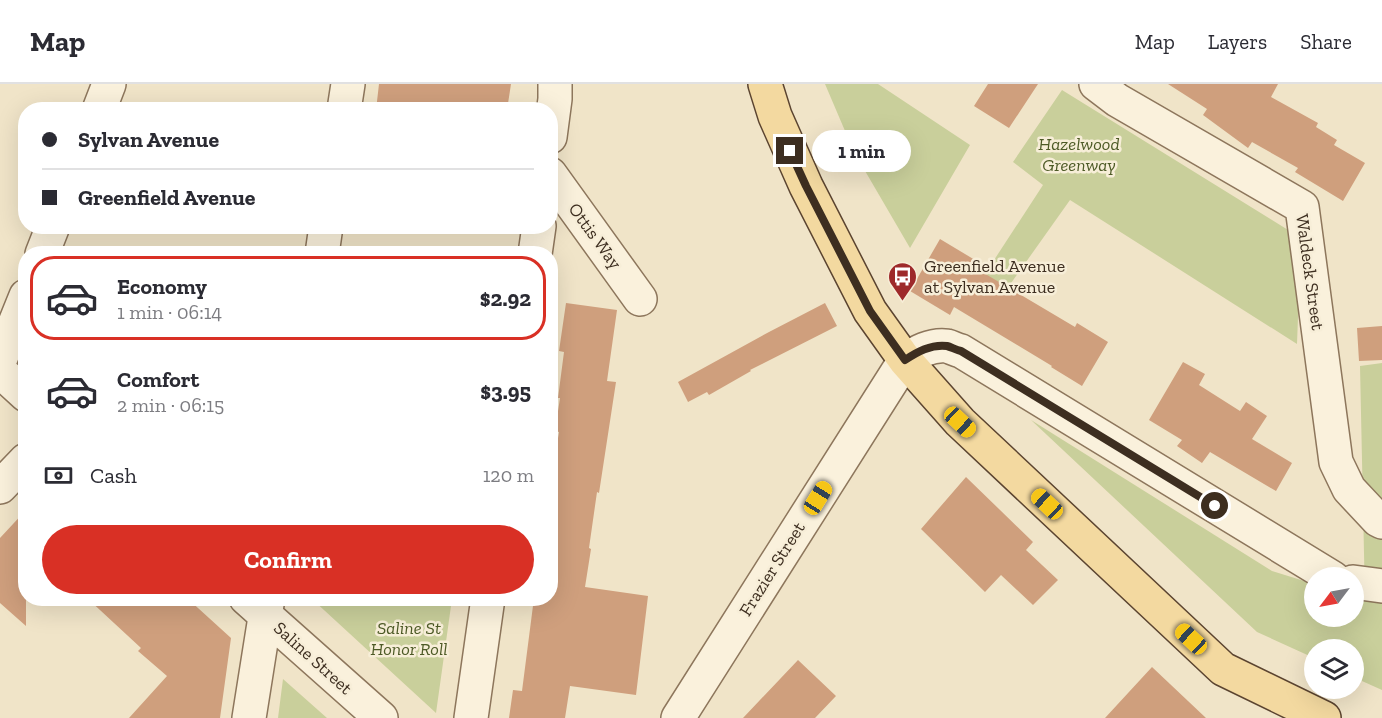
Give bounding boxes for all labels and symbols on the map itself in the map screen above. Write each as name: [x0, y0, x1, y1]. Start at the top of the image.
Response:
callout: 1 min: [811, 130, 910, 172]
park label: Hazelwood Greenway: [1038, 133, 1120, 176]
route end: [776, 137, 803, 164]
street label: Ottis Way: [564, 199, 627, 274]
street label: Waldeck Street: [1291, 213, 1329, 332]
place label: Greenfield Avenue at Sylvan Avenue: [924, 255, 1065, 298]
bus stop icon: Greenfield Avenue at Sylvan Avenue: [887, 260, 919, 302]
car: [941, 403, 979, 441]
car: [801, 478, 835, 518]
car: [1028, 485, 1066, 523]
route start: [1201, 492, 1228, 519]
street label: Frazier Street: [734, 518, 810, 620]
north arrow: [1304, 567, 1364, 627]
street label: Saline Street: [269, 617, 357, 699]
park label: Saline St Honor Roll: [370, 617, 448, 660]
car: [1172, 620, 1210, 658]

